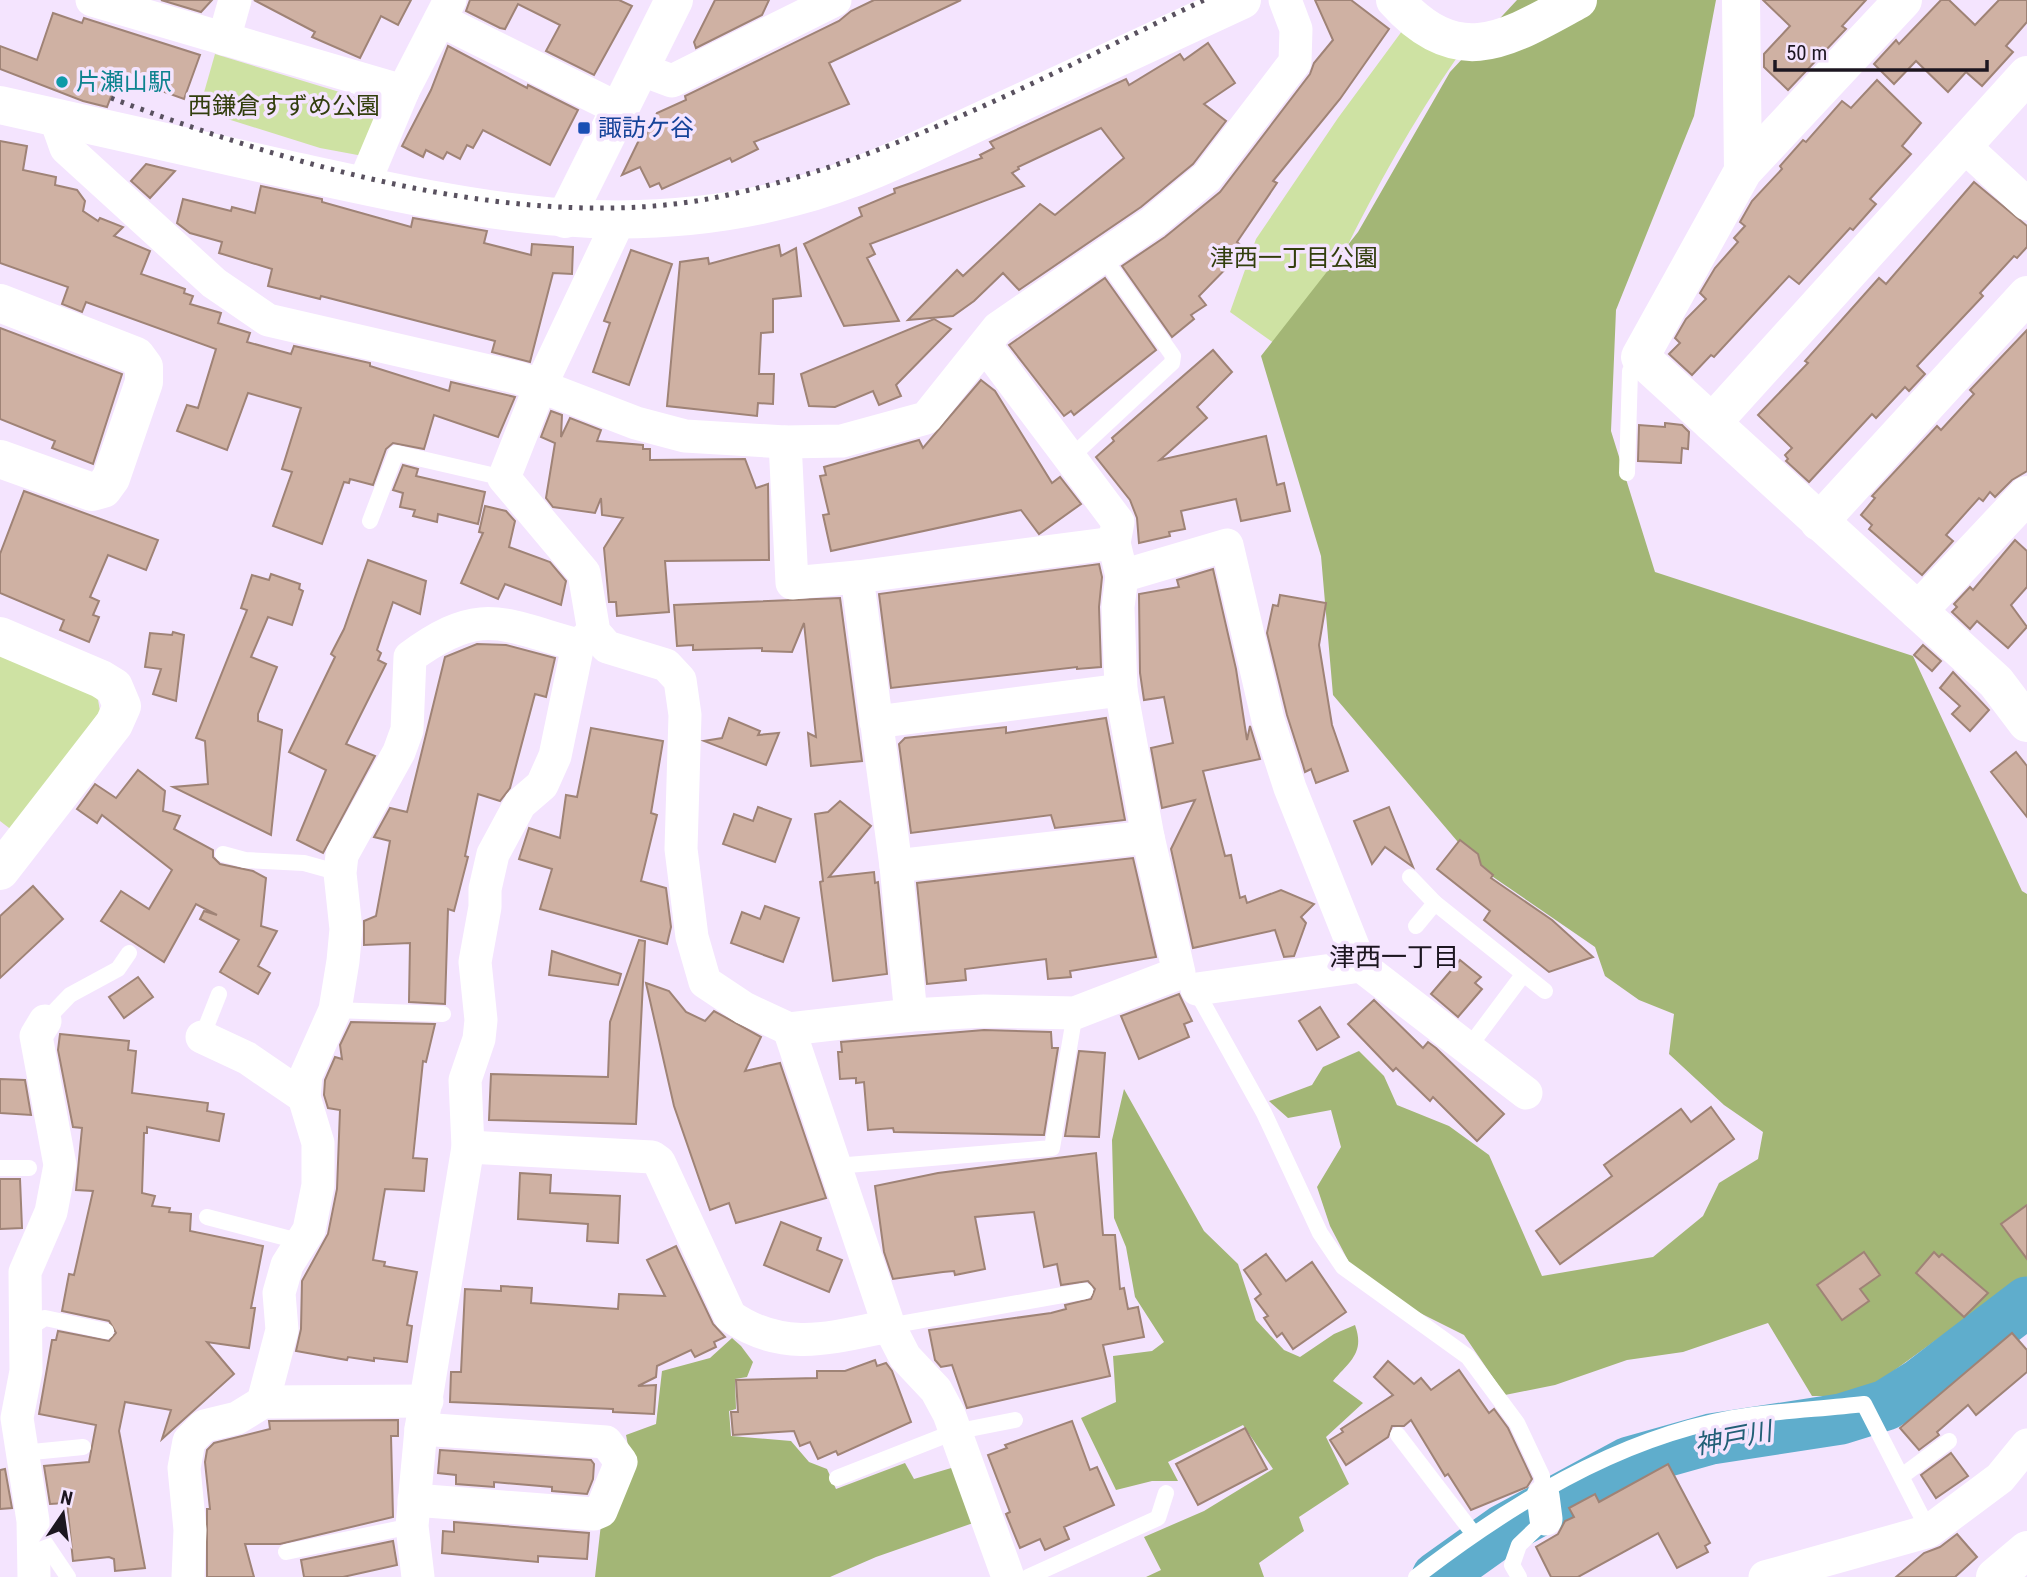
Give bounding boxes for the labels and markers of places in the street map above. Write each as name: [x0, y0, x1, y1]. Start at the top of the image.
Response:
place label: 片瀬山駅: [76, 68, 172, 96]
marker: 片瀬山駅: [54, 74, 70, 90]
place label: 諏訪ケ谷: [598, 114, 694, 142]
marker: 諏訪ケ谷: [576, 120, 592, 136]

